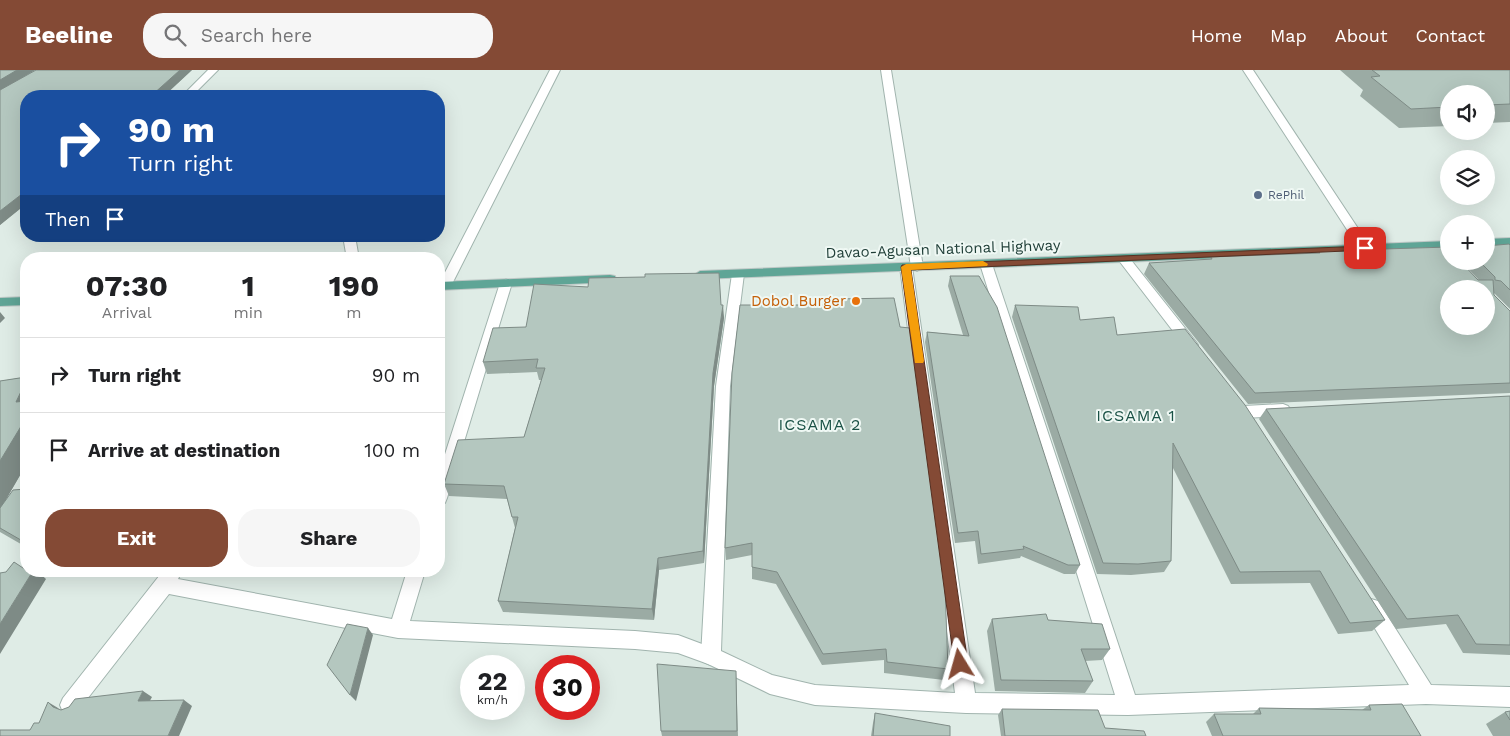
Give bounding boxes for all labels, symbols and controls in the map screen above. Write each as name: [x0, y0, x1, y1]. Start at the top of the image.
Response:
search box: [143, 13, 493, 58]
text: Beeline: [25, 21, 113, 49]
icon: search: [161, 21, 189, 49]
text: Search here: [201, 24, 312, 47]
text: Home: [1191, 25, 1242, 46]
text: Map: [1270, 25, 1307, 46]
text: About: [1335, 25, 1387, 46]
text: Contact: [1415, 25, 1485, 46]
map controls: [1440, 85, 1495, 335]
button: sound: [1440, 85, 1495, 140]
text: 90 m: [128, 109, 215, 151]
icon: right: [45, 110, 110, 175]
button: layers: [1440, 150, 1495, 205]
text: Turn right: [128, 151, 233, 176]
place label: RePhil: [1268, 188, 1305, 202]
marker: RePhil: [1252, 189, 1264, 201]
icon: arrive: [101, 205, 129, 233]
text: Then: [45, 208, 91, 231]
button: +: [1440, 215, 1495, 270]
pin: [1344, 227, 1386, 269]
icon: arrive: [1351, 234, 1379, 262]
street label: Davao-Agusan National Highway: [825, 236, 1061, 262]
text: 07:30: [86, 268, 168, 303]
text: 1: [242, 268, 255, 303]
text: 190: [329, 268, 379, 303]
button: −: [1440, 280, 1495, 335]
place label: Dobol Burger: [751, 292, 846, 310]
marker: Dobol Burger: [850, 295, 862, 307]
text: Arrival: [102, 303, 152, 322]
text: min: [234, 303, 263, 322]
text: m: [346, 303, 362, 322]
icon: right: [45, 361, 73, 389]
text: Turn right: [88, 364, 181, 387]
text: 90 m: [372, 364, 420, 387]
district label: ICSAMA 1: [1096, 406, 1176, 425]
district label: ICSAMA 2: [779, 415, 861, 434]
icon: arrive: [45, 436, 73, 464]
text: Arrive at destination: [88, 439, 280, 462]
text: 100 m: [364, 439, 420, 462]
button: Exit: [45, 509, 228, 567]
button: Share: [238, 509, 420, 567]
position arrow: [933, 637, 985, 689]
speed limit sign: 30: [535, 655, 600, 720]
text: 22: [478, 667, 507, 696]
text: km/h: [477, 693, 508, 707]

